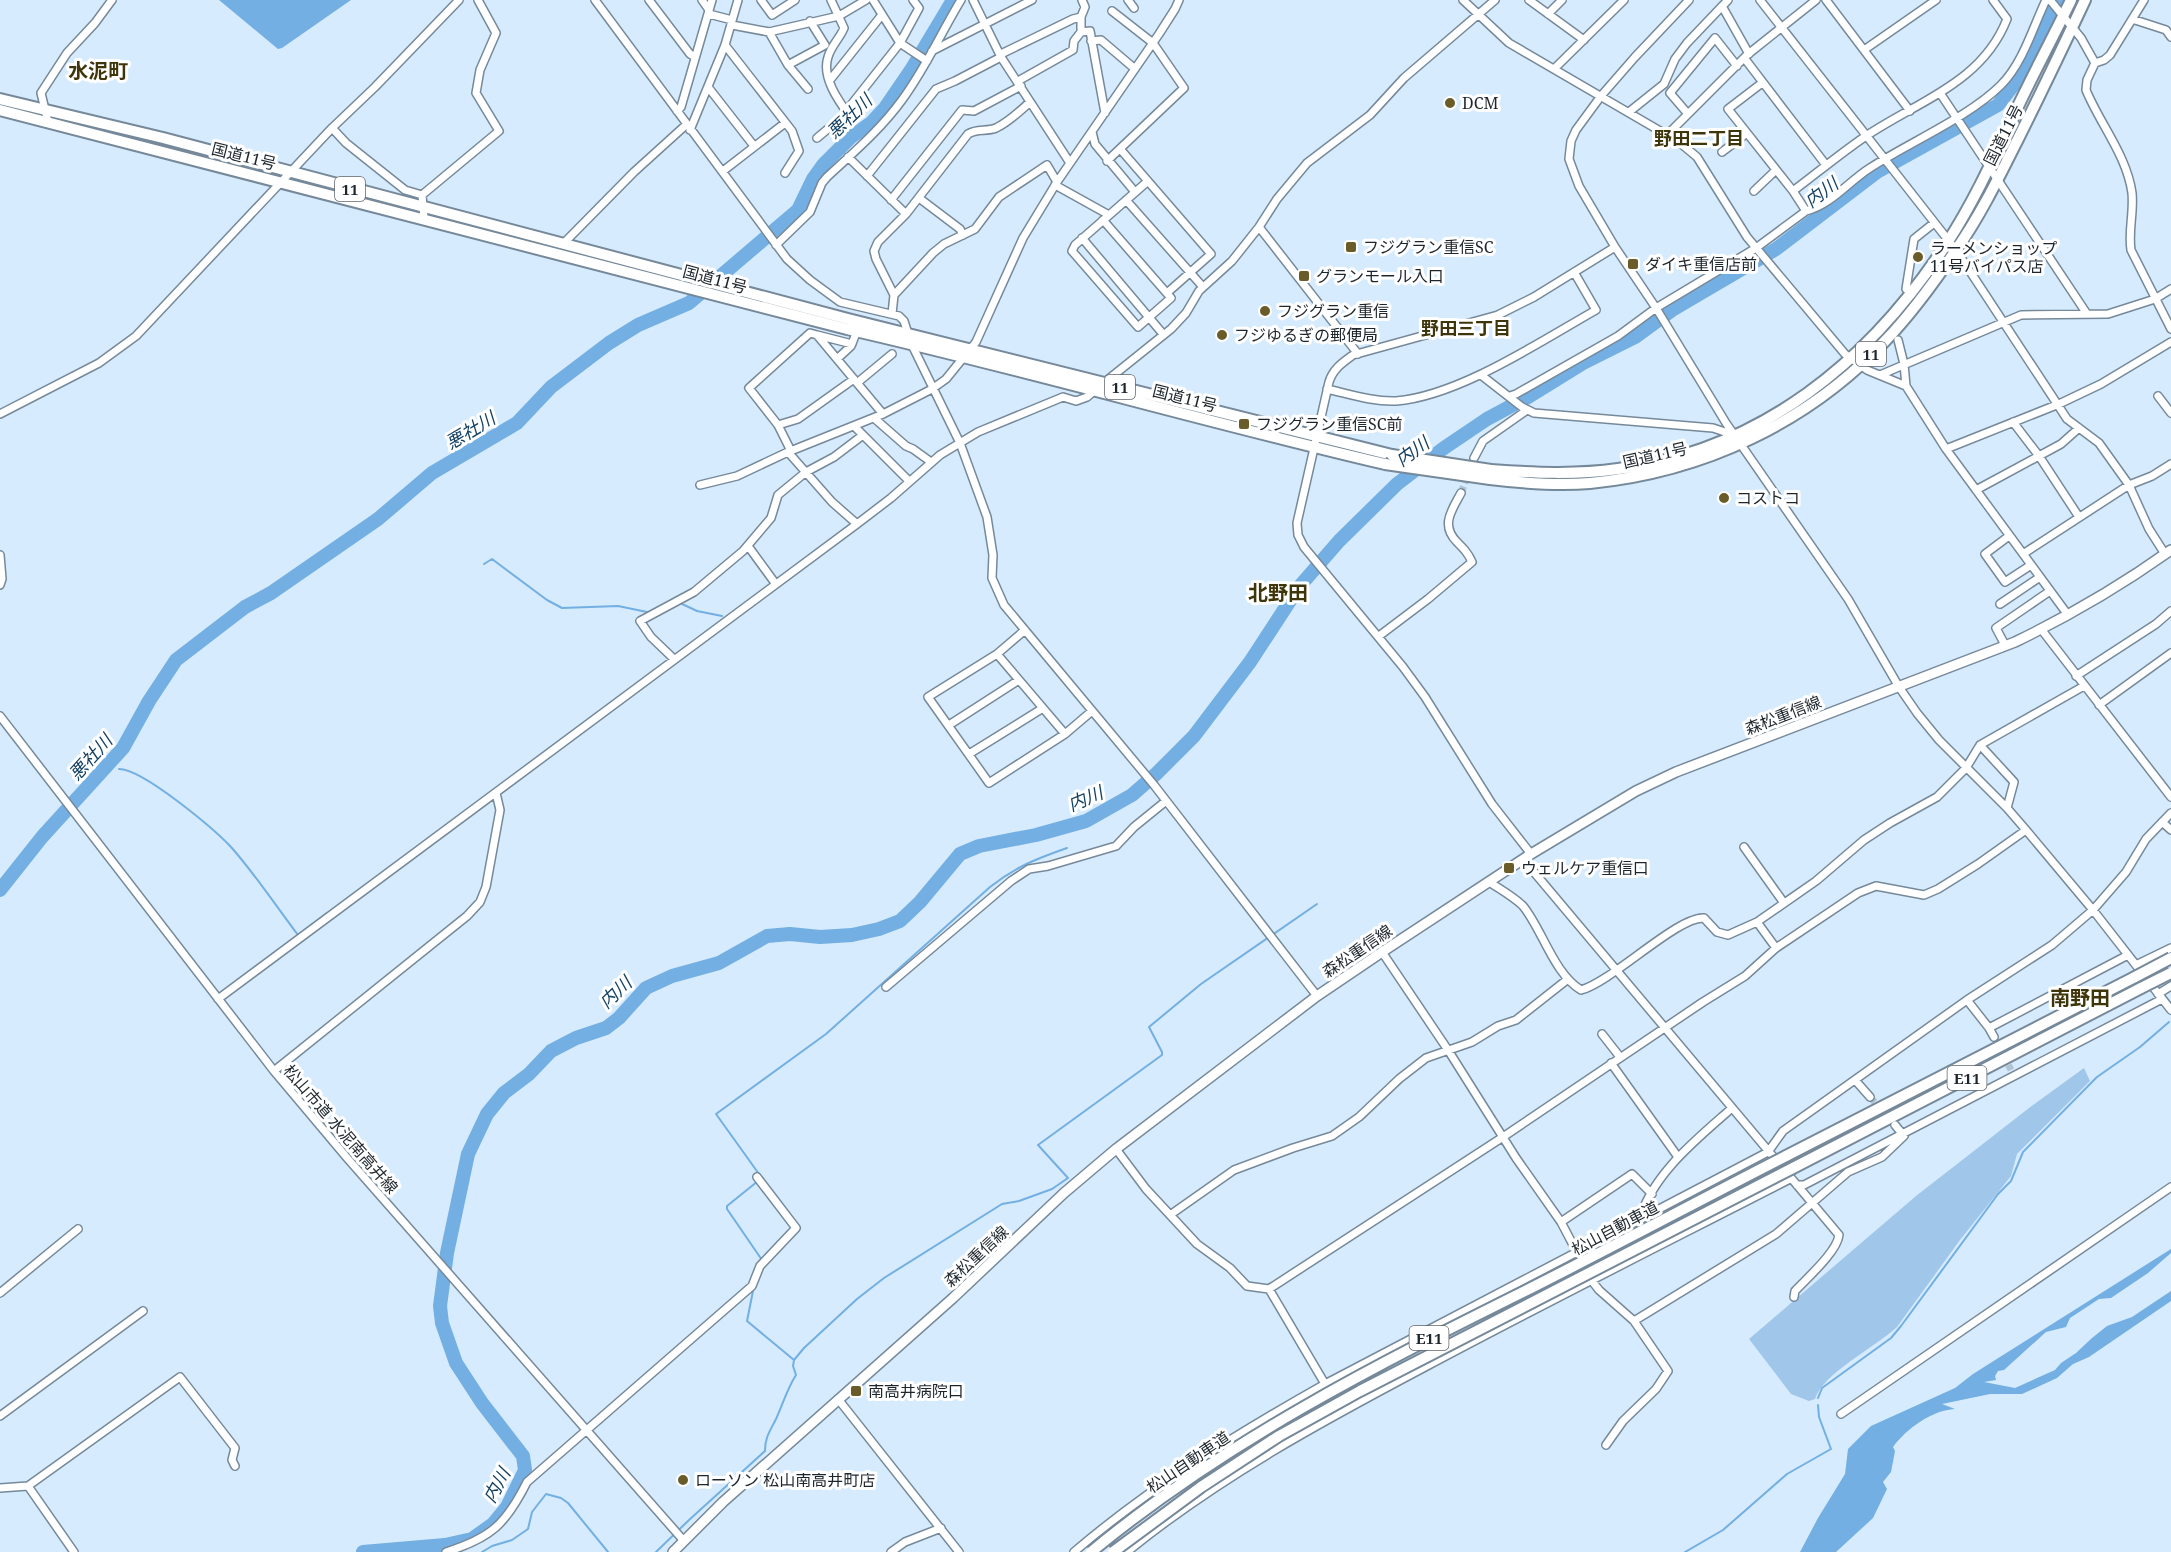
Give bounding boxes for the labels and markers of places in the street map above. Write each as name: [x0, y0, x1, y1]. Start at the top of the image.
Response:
place label: DCM: [1462, 92, 1498, 114]
marker: DCM: [1443, 96, 1457, 110]
place label: フジグラン重信SC: [1363, 236, 1494, 258]
place label: ラーメンショップ 11号バイパス店: [1930, 237, 2057, 277]
marker: フジグラン重信SC: [1344, 240, 1358, 254]
marker: ラーメンショップ 11号バイパス店: [1911, 250, 1925, 264]
place label: ダイキ重信店前: [1645, 253, 1757, 275]
marker: ダイキ重信店前: [1626, 257, 1640, 271]
place label: グランモール入口: [1316, 265, 1444, 287]
marker: グランモール入口: [1297, 269, 1311, 283]
place label: フジグラン重信: [1277, 300, 1389, 322]
marker: フジグラン重信: [1258, 304, 1272, 318]
place label: フジゆるぎの郵便局: [1234, 324, 1378, 346]
marker: フジゆるぎの郵便局: [1215, 328, 1229, 342]
place label: フジグラン重信SC前: [1256, 413, 1403, 435]
marker: フジグラン重信SC前: [1237, 417, 1251, 431]
place label: コストコ: [1736, 487, 1800, 509]
marker: コストコ: [1717, 491, 1731, 505]
place label: ウェルケア重信口: [1521, 857, 1649, 879]
marker: ウェルケア重信口: [1502, 861, 1516, 875]
place label: 南高井病院口: [868, 1380, 964, 1402]
marker: 南高井病院口: [849, 1384, 863, 1398]
place label: ローソン 松山南高井町店: [695, 1469, 875, 1491]
marker: ローソン 松山南高井町店: [676, 1473, 690, 1487]

